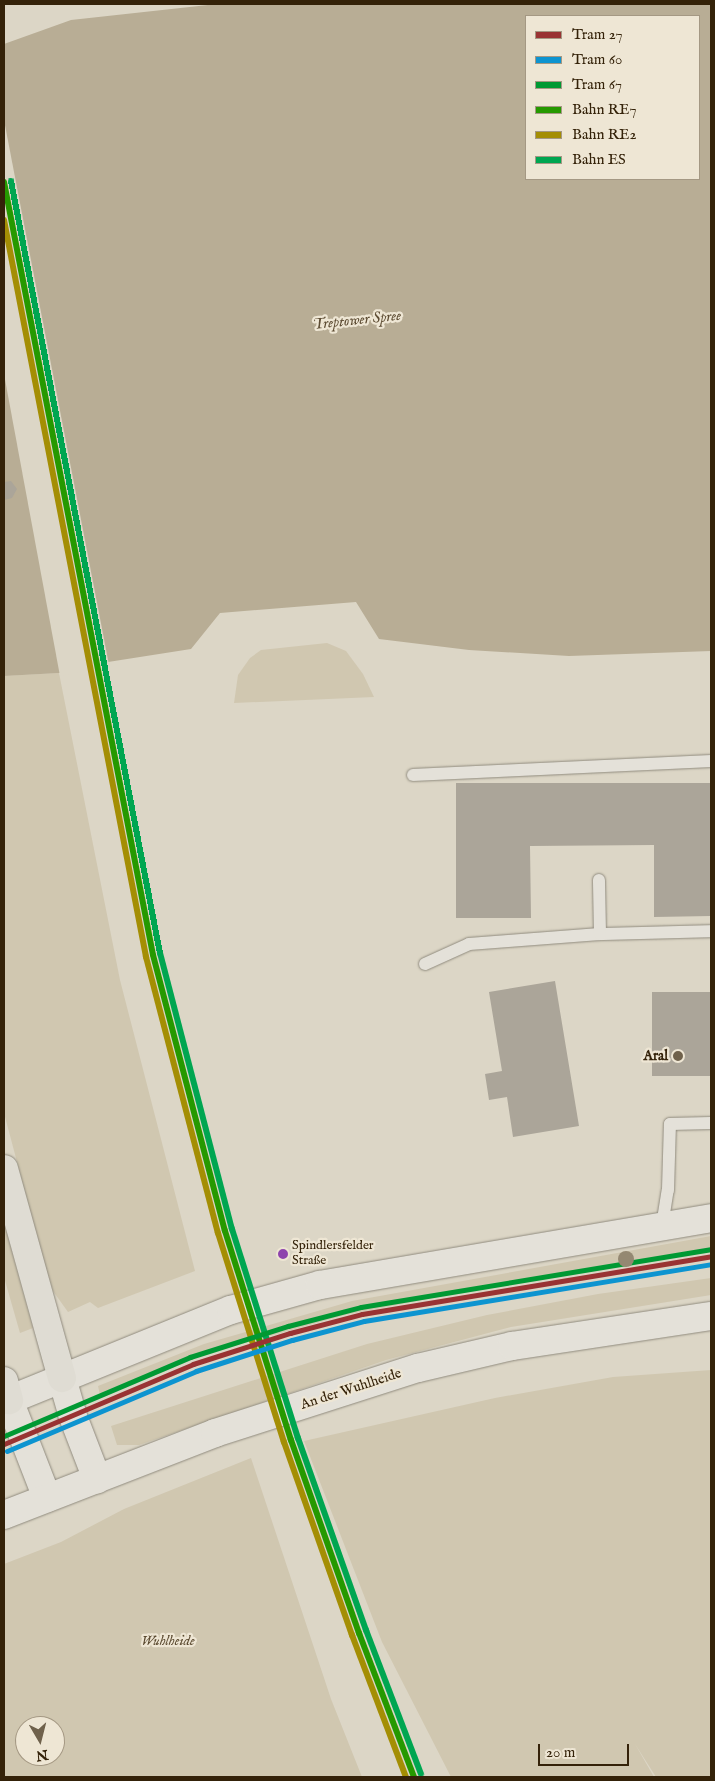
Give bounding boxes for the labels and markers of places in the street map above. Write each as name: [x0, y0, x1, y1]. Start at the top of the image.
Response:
place label: Aral: [644, 1048, 668, 1064]
marker: Aral: [672, 1050, 684, 1062]
place label: Spindlersfelder Straße: [292, 1239, 374, 1270]
marker: Spindlersfelder Straße: [278, 1249, 288, 1259]

